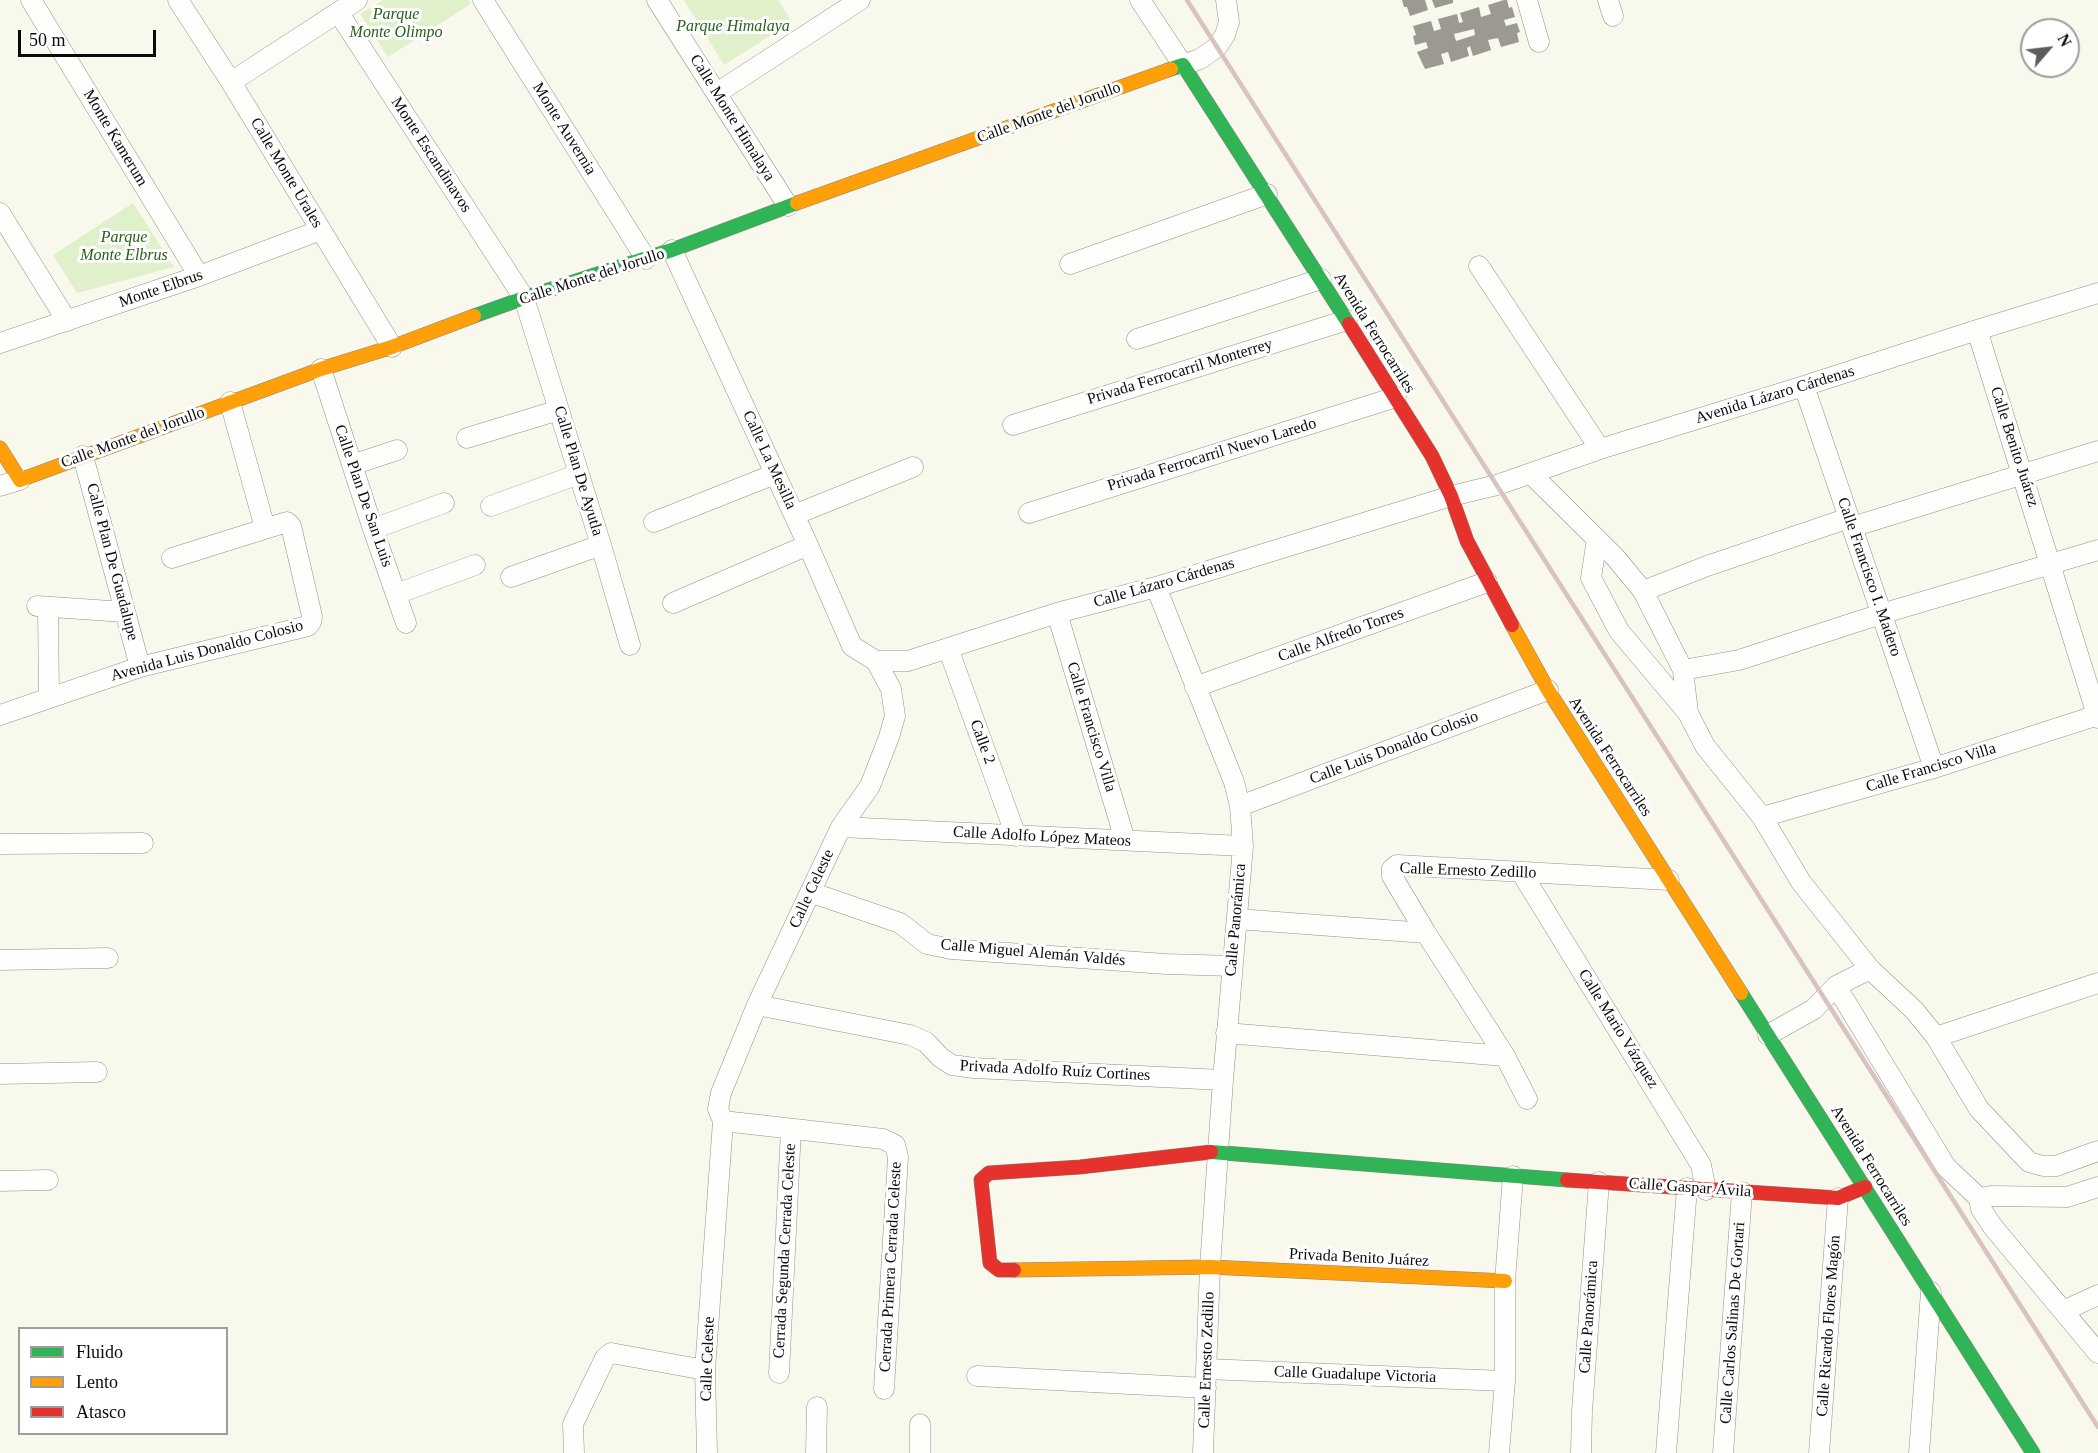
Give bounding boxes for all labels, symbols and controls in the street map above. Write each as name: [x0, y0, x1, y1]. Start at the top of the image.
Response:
park label: Parque Monte Olimpo: [350, 5, 442, 43]
park label: Parque Himalaya: [676, 17, 790, 37]
scale bar: [21, 18, 159, 56]
north arrow: [2020, 18, 2080, 78]
text: 50 m: [29, 30, 66, 50]
text: N: [2054, 31, 2075, 49]
street label: Calle Monte Himalaya: [685, 51, 779, 185]
street label: Calle Monte del Jorullo: [975, 78, 1123, 148]
street label: Monte Auvernia: [528, 79, 600, 179]
street label: Monte Kamerum: [79, 86, 151, 190]
street label: Monte Escandinavos: [387, 94, 475, 216]
street label: Calle Monte Urales: [246, 114, 326, 232]
park label: Parque Monte Elbrus: [80, 228, 168, 266]
street label: Calle Monte del Jorullo: [517, 244, 667, 310]
street label: Monte Elbrus: [116, 266, 206, 312]
street label: Avenida Ferrocarriles: [1329, 269, 1419, 397]
street label: Privada Ferrocarril Monterrey: [1085, 335, 1275, 409]
street label: Avenida Lázaro Cárdenas: [1693, 362, 1857, 428]
street label: Calle Benito Juárez: [1986, 384, 2042, 510]
street label: Calle Monte del Jorullo: [59, 403, 207, 473]
street label: Calle Plan De Ayutla: [549, 404, 607, 538]
street label: Calle La Mesilla: [738, 408, 800, 512]
street label: Privada Ferrocarril Nuevo Laredo: [1105, 414, 1319, 496]
street label: Calle Plan De San Luis: [330, 422, 396, 570]
street label: Calle Plan De Guadalupe: [82, 481, 142, 643]
street label: Calle Francisco I. Madero: [1833, 495, 1905, 659]
street label: Calle Lázaro Cárdenas: [1091, 554, 1237, 612]
street label: Calle Alfredo Torres: [1276, 603, 1406, 667]
street label: Avenida Luis Donaldo Colosio: [109, 616, 305, 686]
street label: Calle Francisco Villa: [1062, 660, 1120, 794]
street label: Avenida Ferrocarriles: [1564, 694, 1656, 820]
street label: Calle Luis Donaldo Colosio: [1307, 707, 1481, 789]
street label: Calle 2: [965, 717, 999, 767]
street label: Calle Francisco Villa: [1864, 739, 1998, 797]
street label: Calle Adolfo López Mateos: [953, 823, 1131, 851]
street label: Calle Celeste: [785, 846, 839, 932]
street label: Calle Ernesto Zedillo: [1399, 859, 1537, 883]
street label: Calle Panorámica: [1221, 863, 1251, 977]
street label: Calle Miguel Alemán Valdés: [940, 935, 1126, 971]
street label: Calle Mario Vázquez: [1574, 966, 1662, 1092]
street label: Privada Adolfo Ruíz Cortines: [959, 1056, 1151, 1086]
street label: Avenida Ferrocarriles: [1826, 1102, 1916, 1230]
street label: Cerrada Segunda Cerrada Celeste: [770, 1143, 800, 1359]
street label: Cerrada Primera Cerrada Celeste: [876, 1161, 906, 1373]
street label: Calle Gaspar Ávila: [1628, 1174, 1752, 1202]
street label: Calle Carlos Salinas De Gortari: [1716, 1221, 1750, 1425]
street label: Calle Ricardo Flores Magón: [1813, 1235, 1845, 1417]
street label: Privada Benito Juárez: [1288, 1245, 1430, 1271]
street label: Calle Panorámica: [1575, 1260, 1603, 1374]
street label: Calle Ernesto Zedillo: [1195, 1291, 1219, 1429]
street label: Calle Celeste: [697, 1316, 719, 1402]
legend: [18, 1327, 228, 1435]
text: Fluido: [76, 1342, 123, 1362]
street label: Calle Guadalupe Victoria: [1273, 1363, 1437, 1387]
text: Lento: [76, 1372, 118, 1392]
text: Atasco: [76, 1402, 126, 1422]

